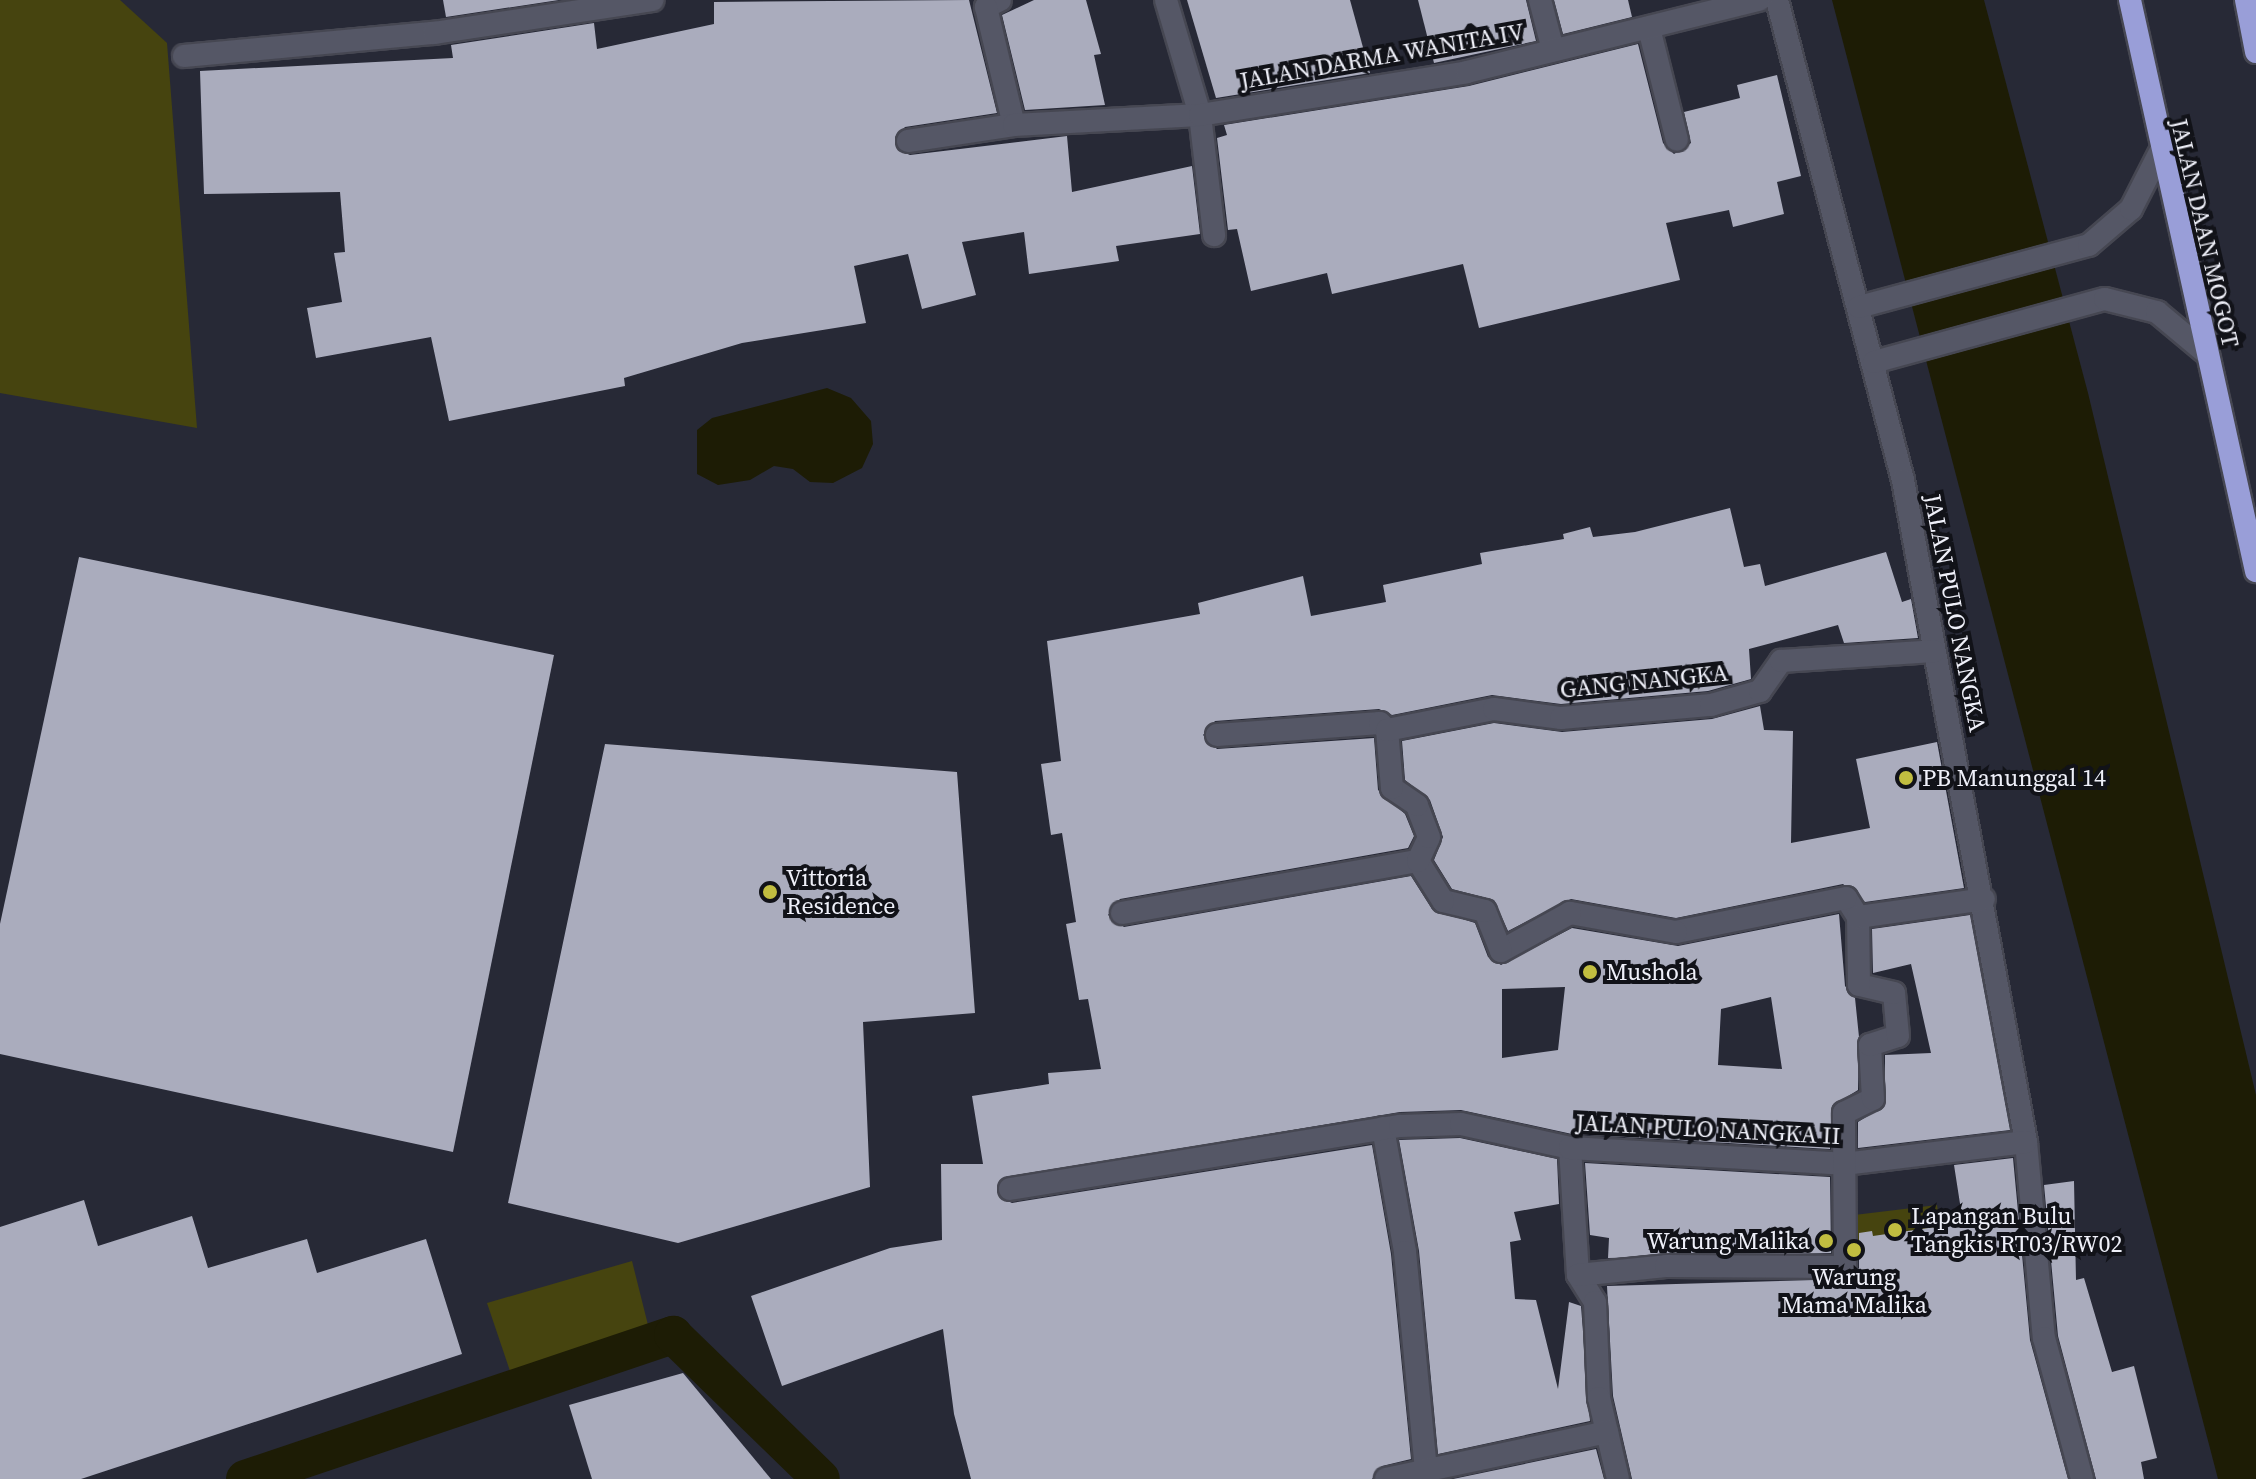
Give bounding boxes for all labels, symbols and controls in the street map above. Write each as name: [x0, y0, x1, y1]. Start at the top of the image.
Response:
street label: JALAN DARMA WANITA IV: [1237, 17, 1527, 95]
street label: JALAN DAAN MOGOT: [2165, 116, 2245, 350]
street label: JALAN PULO NANGKA: [1918, 492, 1992, 734]
street label: GANG NANGKA: [1559, 658, 1729, 704]
place label: PB Manunggal 14: [1922, 764, 2106, 792]
marker: PB Manunggal 14: [1897, 769, 1915, 787]
place label: Vittoria Residence: [786, 864, 896, 920]
marker: Vittoria Residence: [761, 883, 779, 901]
place label: Mushola: [1606, 958, 1698, 986]
marker: Mushola: [1581, 963, 1599, 981]
street label: JALAN PULO NANGKA II: [1575, 1108, 1841, 1150]
place label: Lapangan Bulu Tangkis RT03/RW02: [1911, 1202, 2122, 1258]
marker: Lapangan Bulu Tangkis RT03/RW02: [1886, 1221, 1904, 1239]
place label: Warung Malika: [1647, 1227, 1810, 1255]
marker: Warung Malika: [1817, 1232, 1835, 1250]
marker: Warung Mama Malika: [1845, 1241, 1863, 1259]
place label: Warung Mama Malika: [1781, 1263, 1927, 1319]

